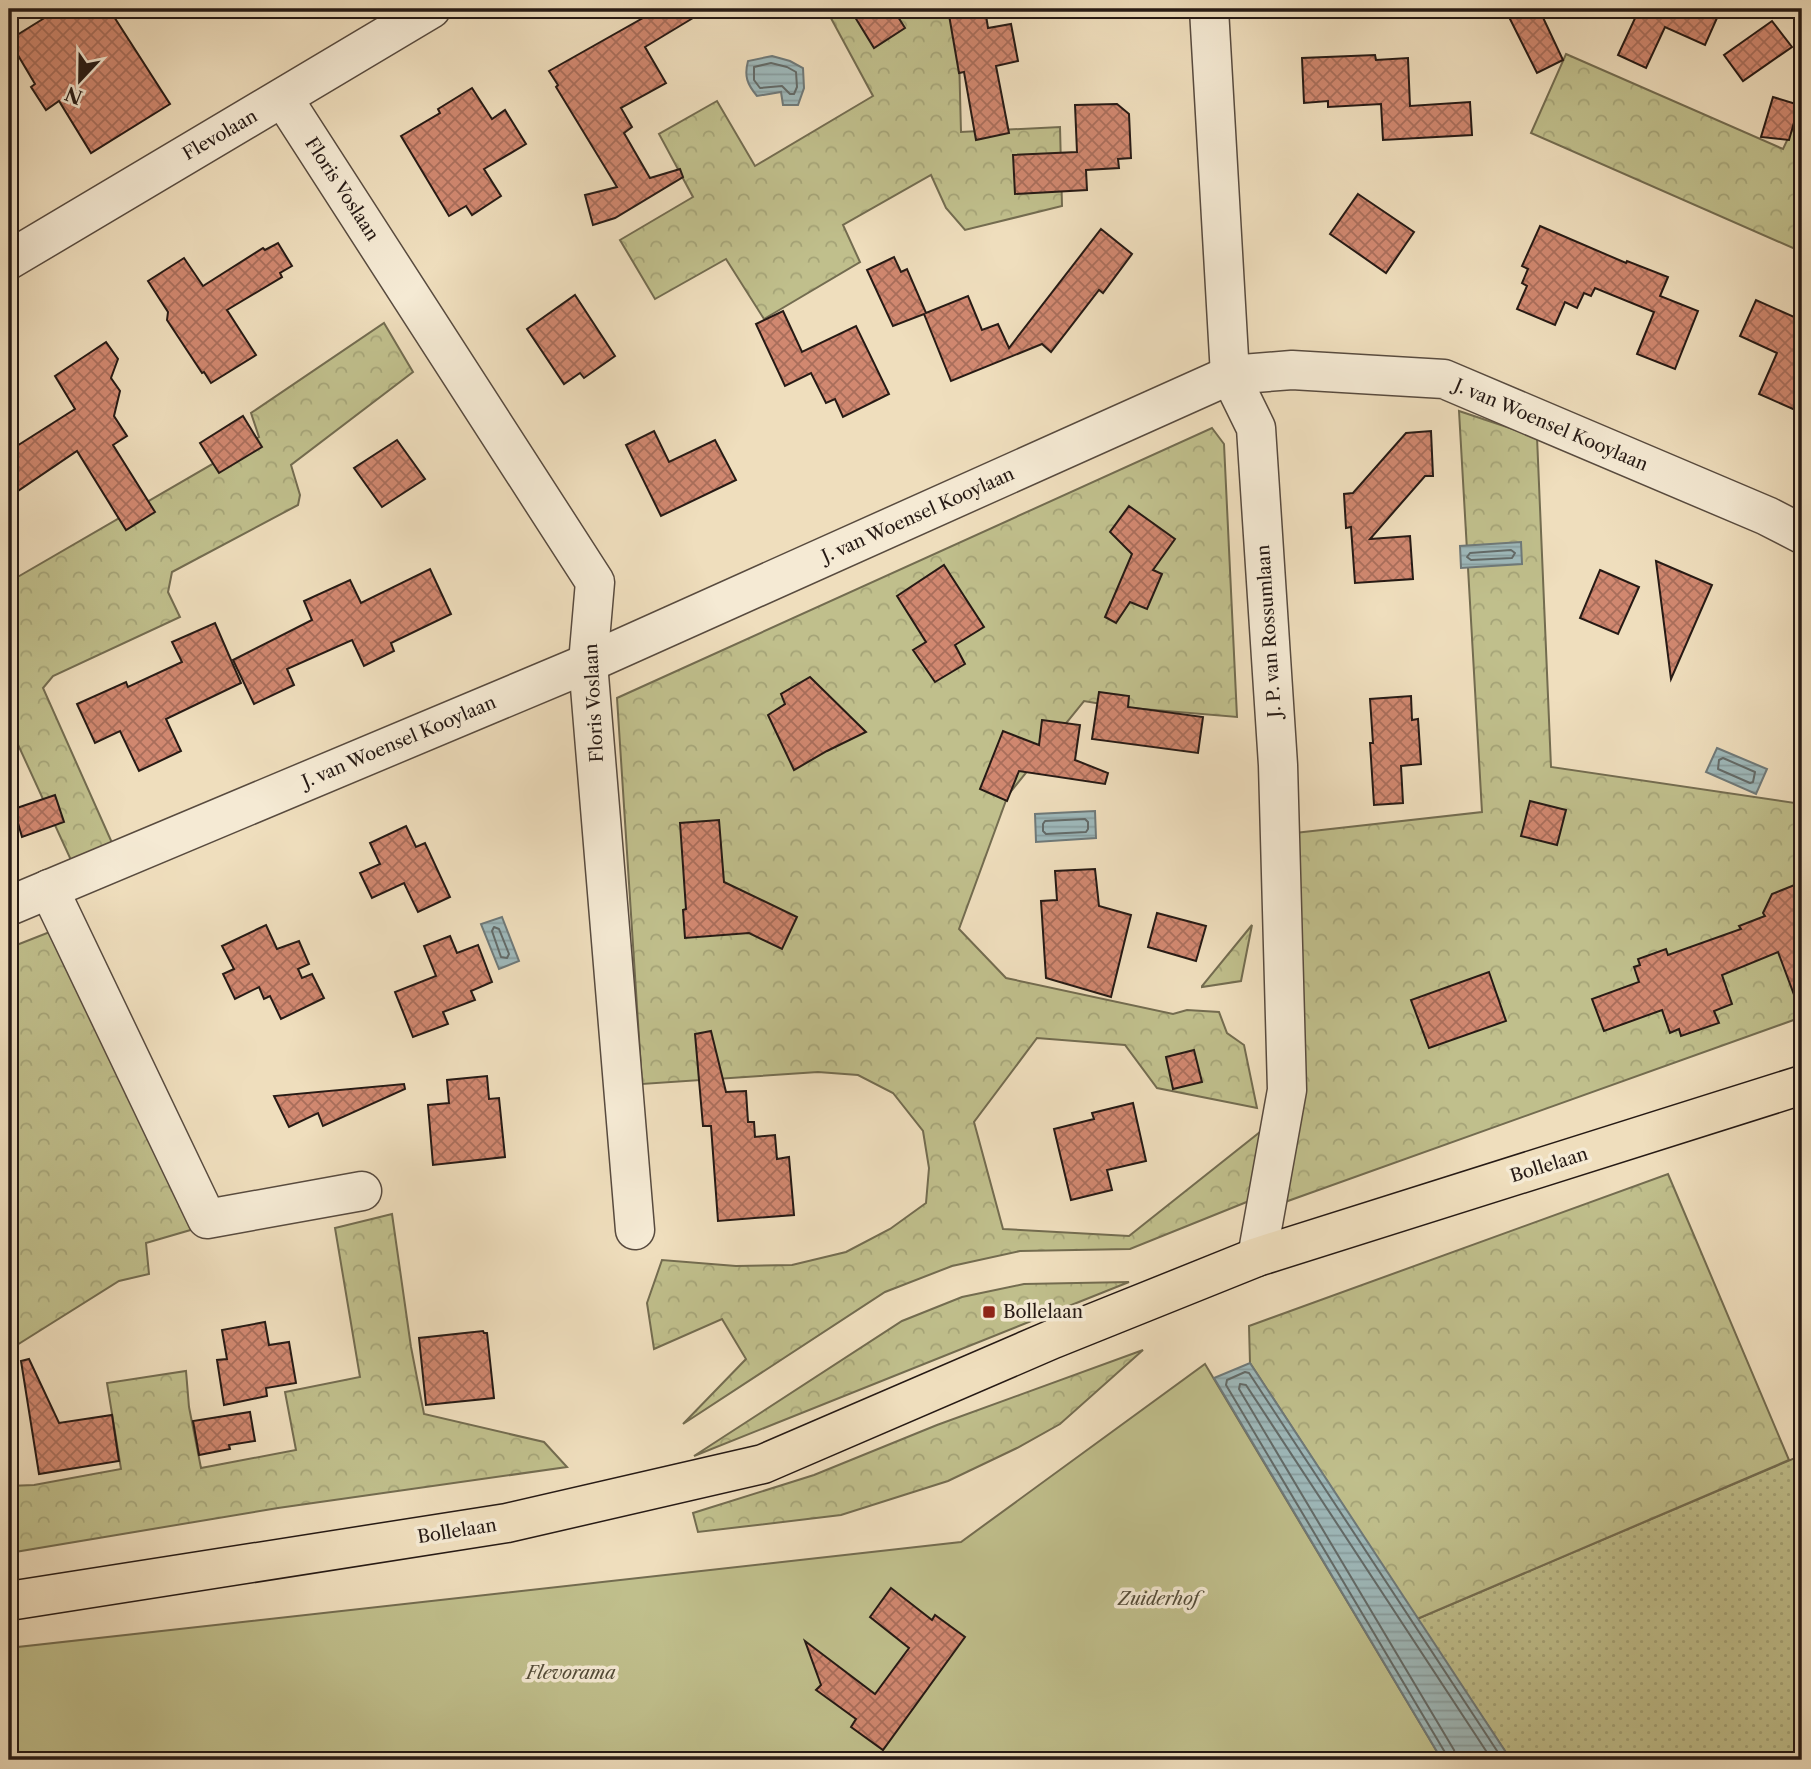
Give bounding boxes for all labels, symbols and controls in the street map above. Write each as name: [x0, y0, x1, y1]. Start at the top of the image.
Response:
north arrow: [46, 46, 116, 116]
text: N: [62, 82, 86, 109]
street label: Flevolaan: [179, 105, 261, 165]
street label: Floris Voslaan: [300, 133, 384, 245]
street label: J. van Woensel Kooylaan: [1448, 373, 1651, 476]
street label: J. van Woensel Kooylaan: [816, 463, 1018, 569]
street label: J. P. van Rossumlaan: [1252, 544, 1286, 721]
street label: Floris Voslaan: [580, 643, 608, 763]
street label: J. van Woensel Kooylaan: [296, 691, 499, 794]
street label: Bollelaan: [1508, 1143, 1590, 1187]
place label: Bollelaan: [1003, 1301, 1083, 1323]
marker: Bollelaan: [981, 1304, 997, 1320]
street label: Bollelaan: [416, 1514, 498, 1548]
park label: Zuiderhof: [1117, 1588, 1205, 1610]
park label: Flevorama: [524, 1662, 616, 1684]

